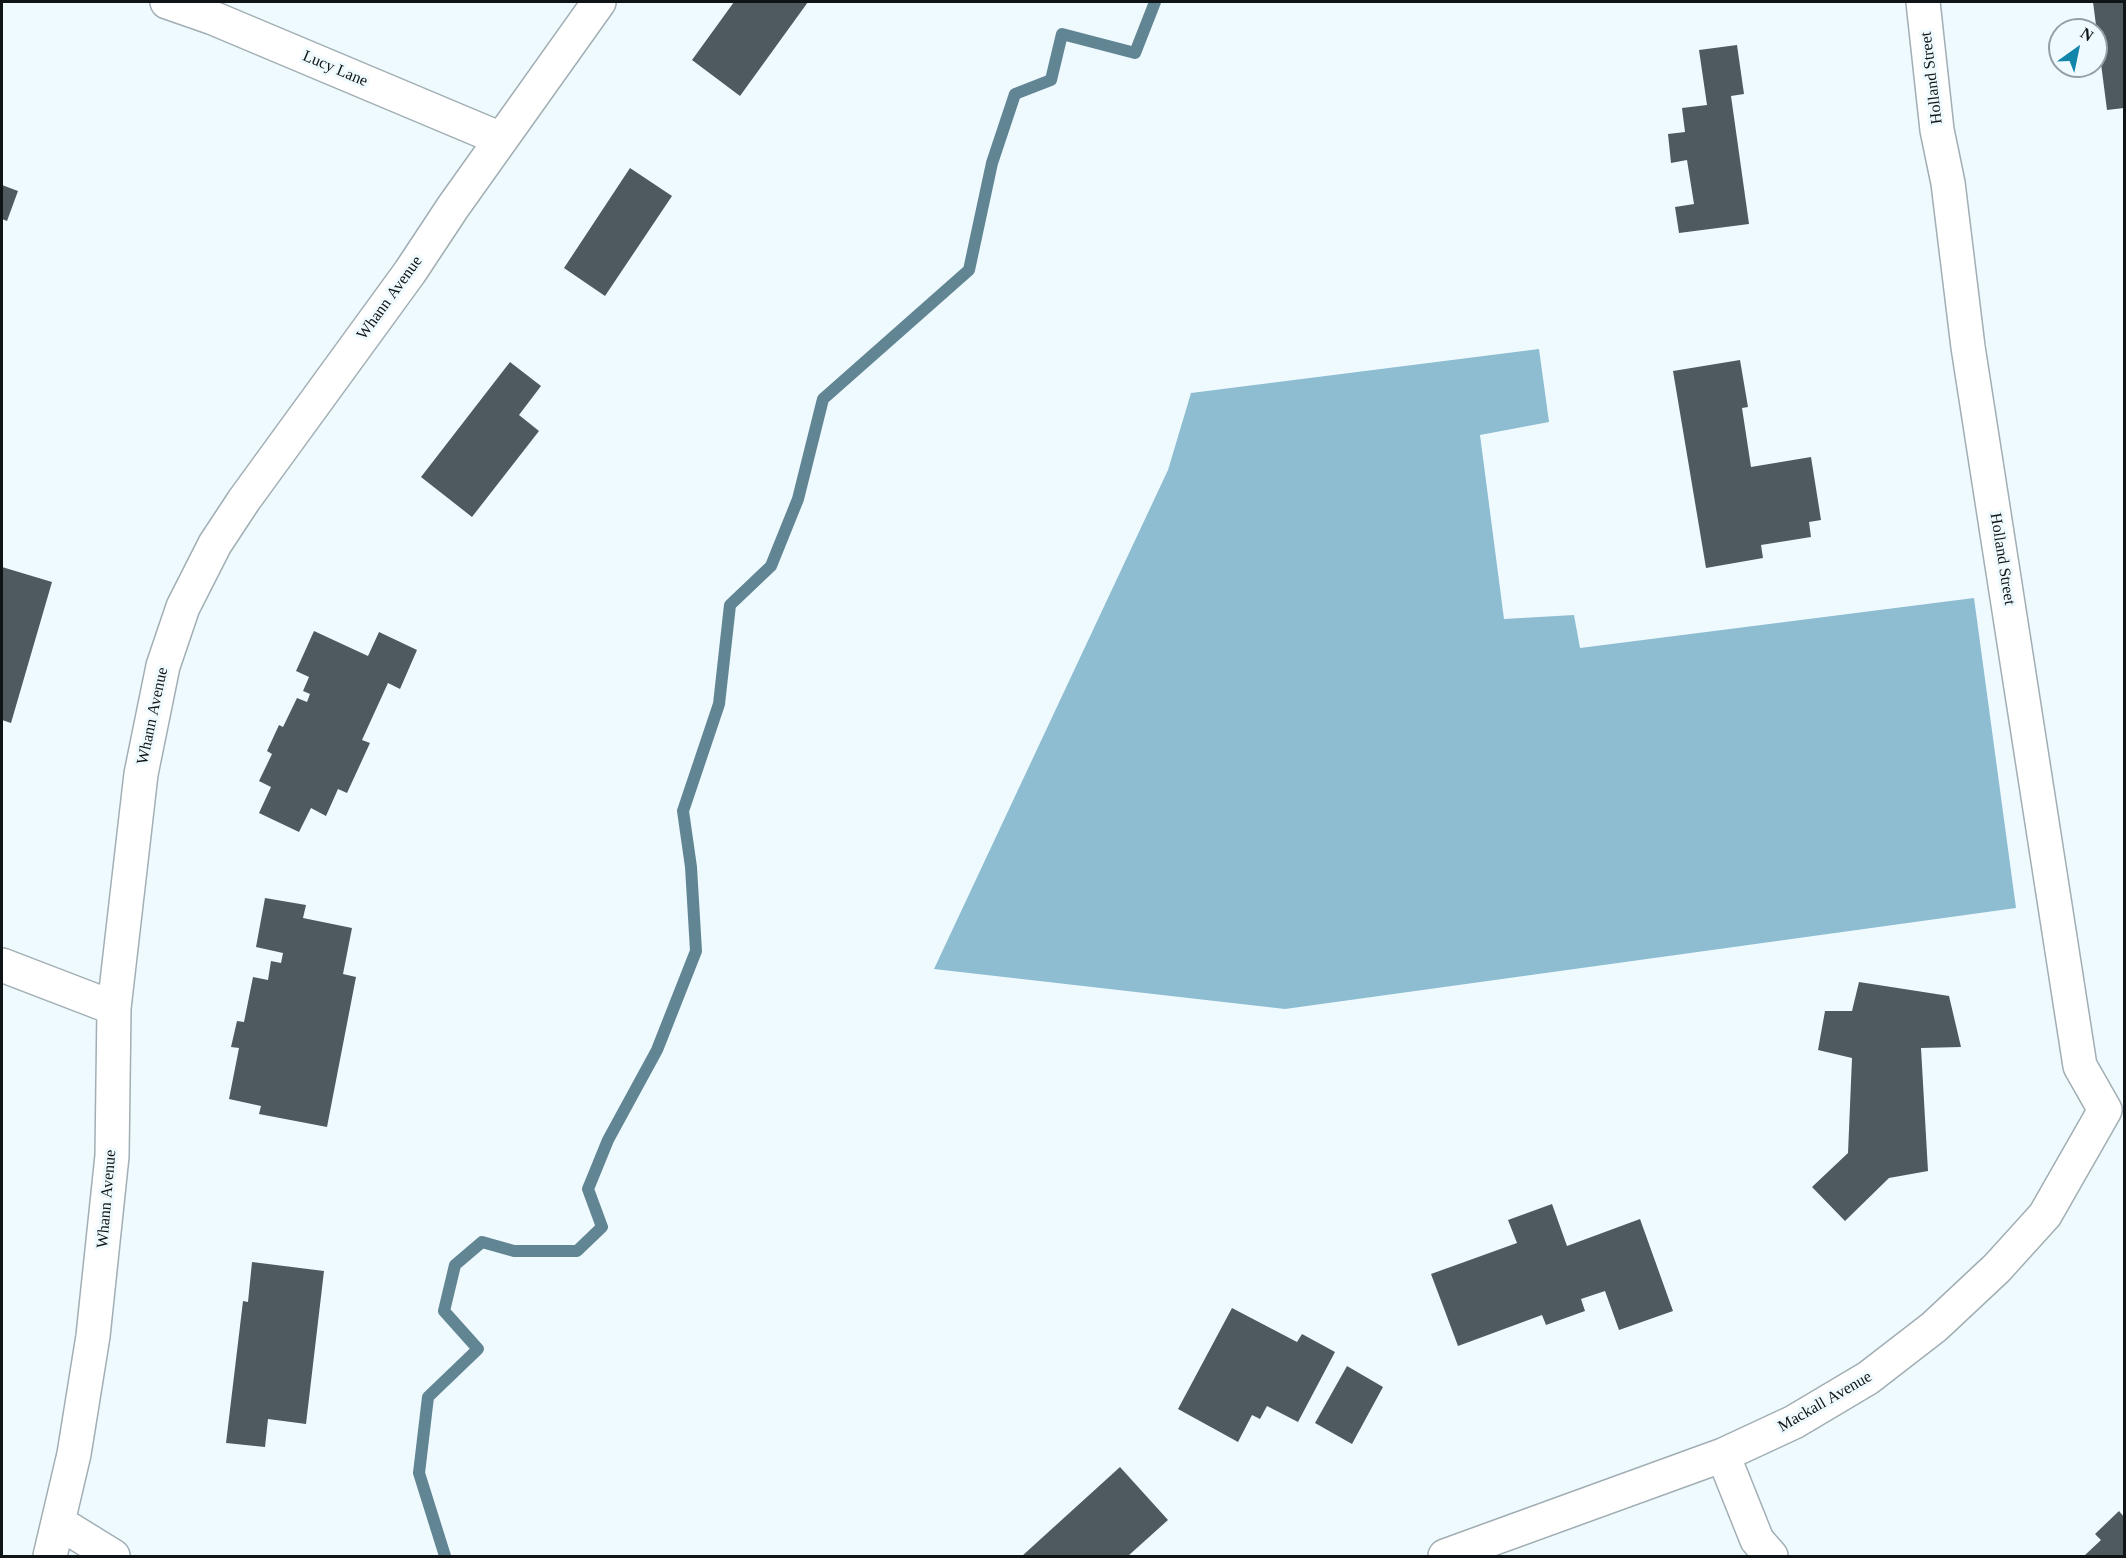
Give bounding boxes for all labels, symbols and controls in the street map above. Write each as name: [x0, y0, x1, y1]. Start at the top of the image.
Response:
north arrow: [2048, 18, 2108, 78]
text: N: [2078, 24, 2096, 44]
street label: Holland Street: [1917, 31, 1947, 125]
street label: Lucy Lane: [300, 47, 370, 91]
street label: Whann Avenue: [353, 252, 427, 344]
street label: Holland Street: [1985, 512, 2019, 606]
street label: Whann Avenue: [133, 666, 173, 766]
street label: Whann Avenue: [93, 1149, 121, 1249]
street label: Mackall Avenue: [1775, 1367, 1875, 1437]

